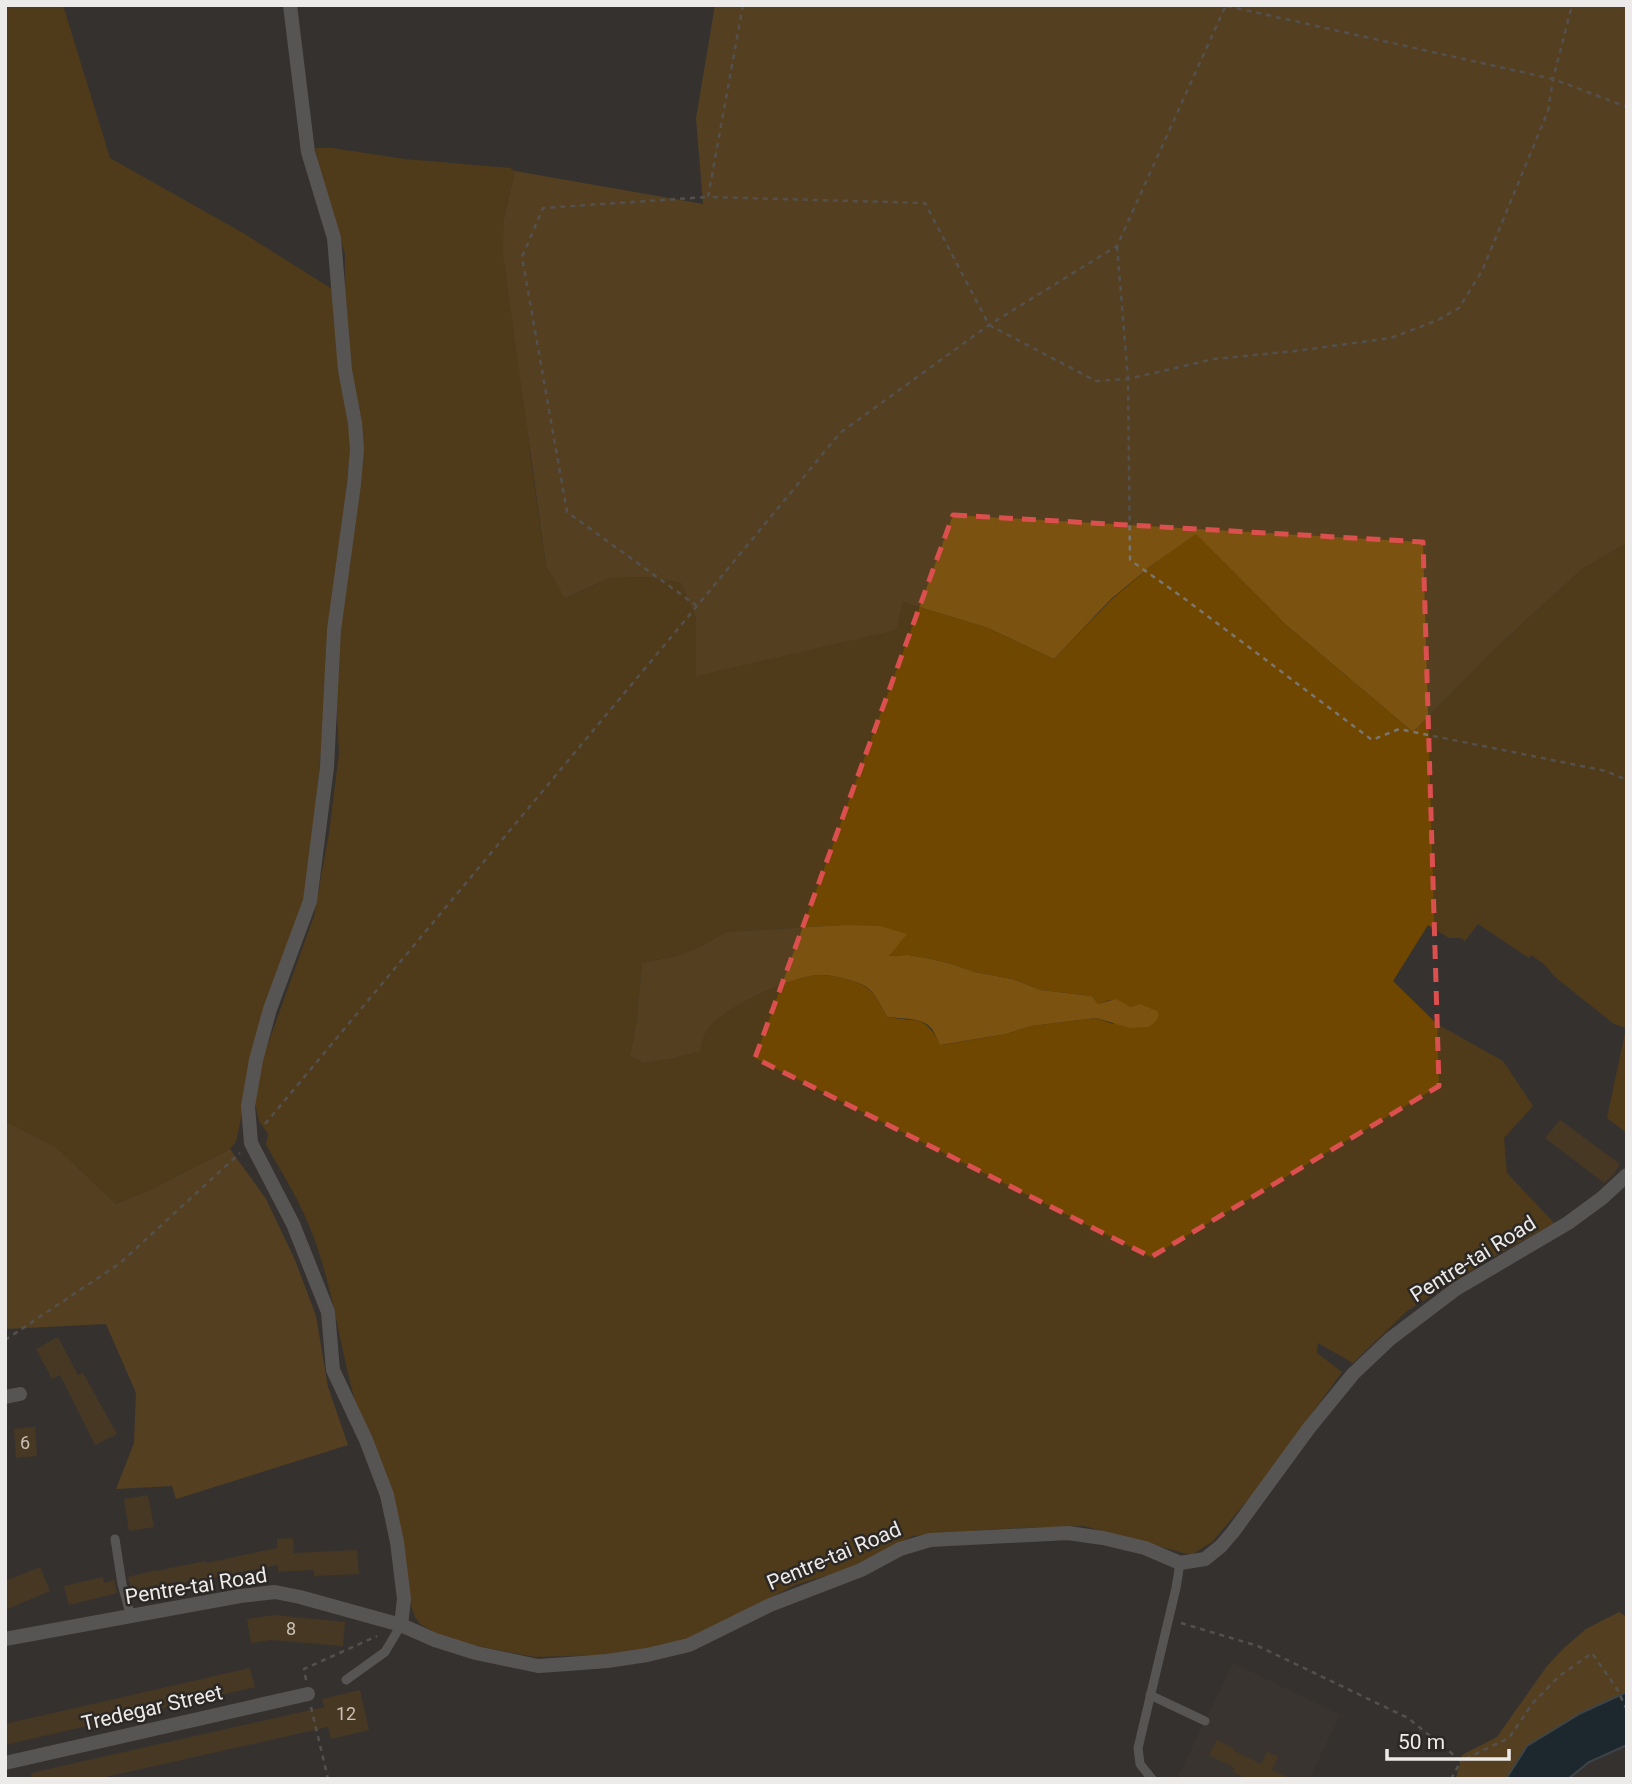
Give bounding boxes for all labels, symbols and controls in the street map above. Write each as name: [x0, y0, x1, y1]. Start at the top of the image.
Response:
street label: Pentre-tai Road: [1406, 1211, 1540, 1307]
house number: 6: [20, 1432, 30, 1453]
street label: Pentre-tai Road: [763, 1517, 905, 1595]
street label: Pentre-tai Road: [123, 1563, 269, 1609]
house number: 8: [286, 1618, 296, 1639]
street label: Tredegar Street: [79, 1680, 225, 1736]
house number: 12: [336, 1703, 356, 1724]
scale bar: [1387, 1718, 1510, 1762]
text: 50 m: [1398, 1730, 1445, 1754]

